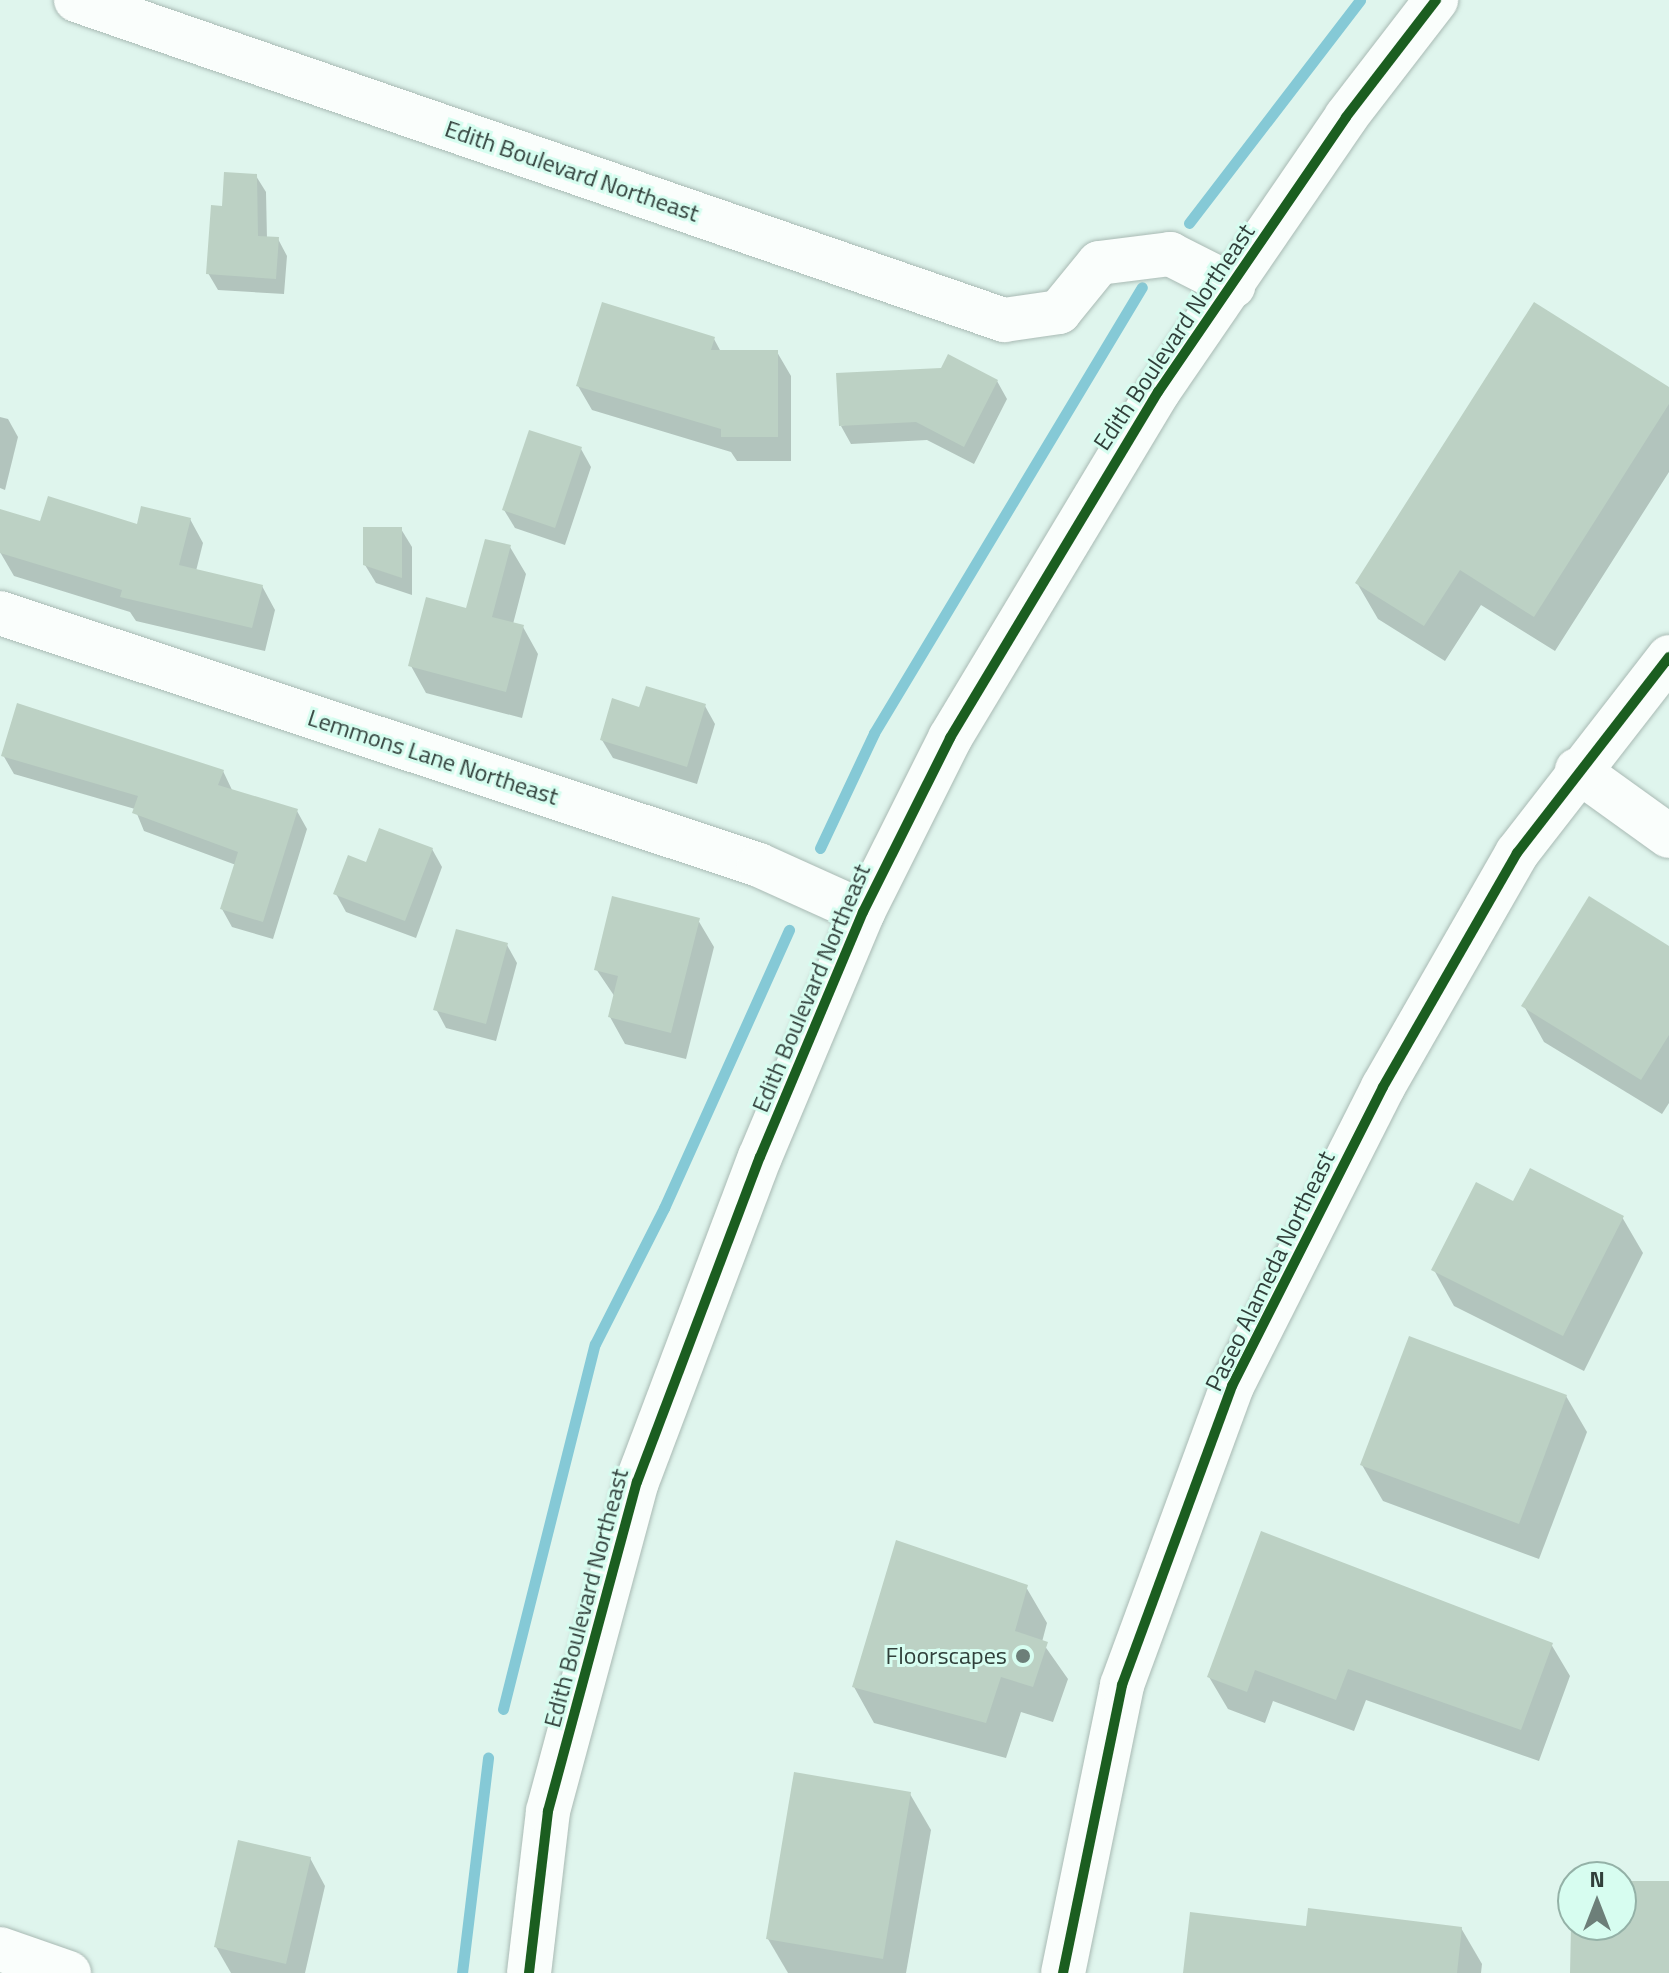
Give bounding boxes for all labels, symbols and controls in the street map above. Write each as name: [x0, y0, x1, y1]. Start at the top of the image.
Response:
street label: Edith Boulevard Northeast: [441, 114, 703, 228]
street label: Edith Boulevard Northeast: [1087, 218, 1261, 456]
street label: Lemmons Lane Northeast: [304, 703, 562, 811]
street label: Edith Boulevard Northeast: [746, 860, 876, 1116]
street label: Paseo Alameda Northeast: [1199, 1146, 1341, 1396]
street label: Edith Boulevard Northeast: [538, 1465, 634, 1731]
place label: Floorscapes: [886, 1642, 1007, 1670]
marker: Floorscapes: [1014, 1647, 1032, 1665]
north arrow: [1557, 1861, 1637, 1941]
text: N: [1589, 1862, 1605, 1896]

